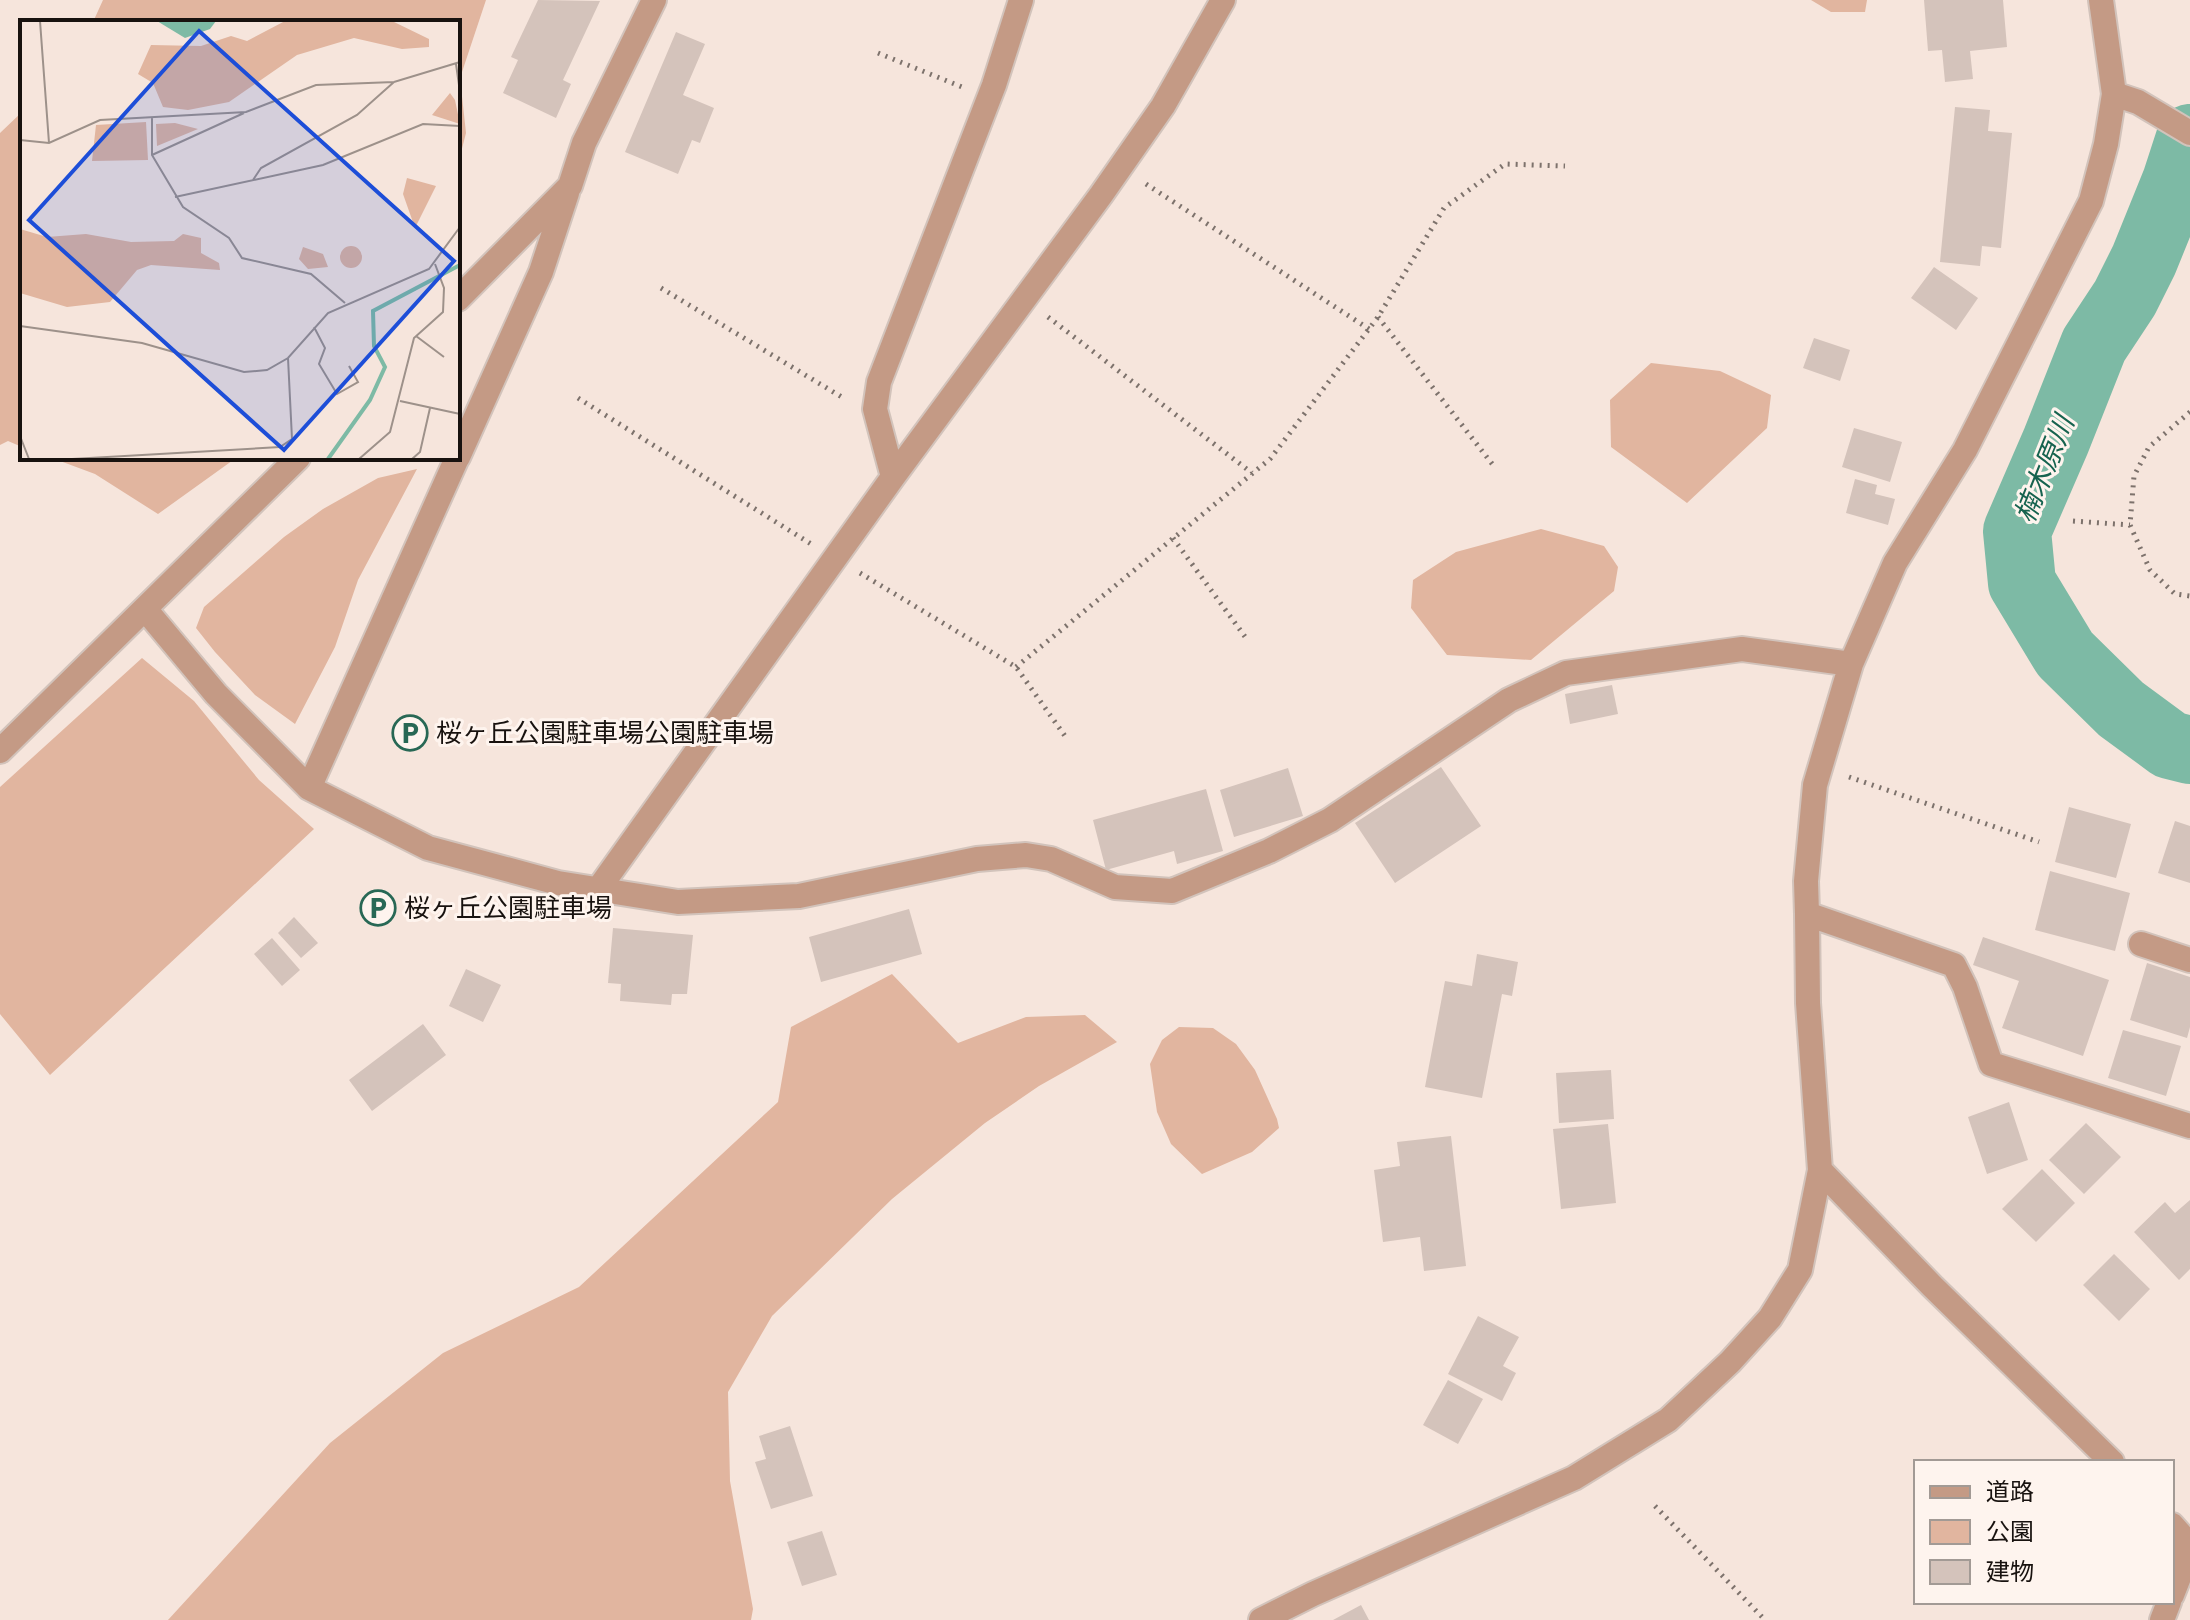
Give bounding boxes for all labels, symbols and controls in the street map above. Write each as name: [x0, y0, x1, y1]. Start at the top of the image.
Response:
inset map: [20, 20, 460, 460]
water label: 楠木原川: [2008, 408, 2082, 527]
parking icon: 桜ヶ丘公園駐車場公園駐車場: [391, 714, 429, 752]
place label: 桜ヶ丘公園駐車場公園駐車場: [436, 718, 774, 748]
parking icon: 桜ヶ丘公園駐車場: [359, 889, 397, 927]
place label: 桜ヶ丘公園駐車場: [404, 893, 612, 923]
legend: [1914, 1460, 2174, 1604]
text: 道路: [1986, 1478, 2034, 1506]
text: 公園: [1986, 1518, 2034, 1546]
text: 建物: [1986, 1558, 2034, 1586]

